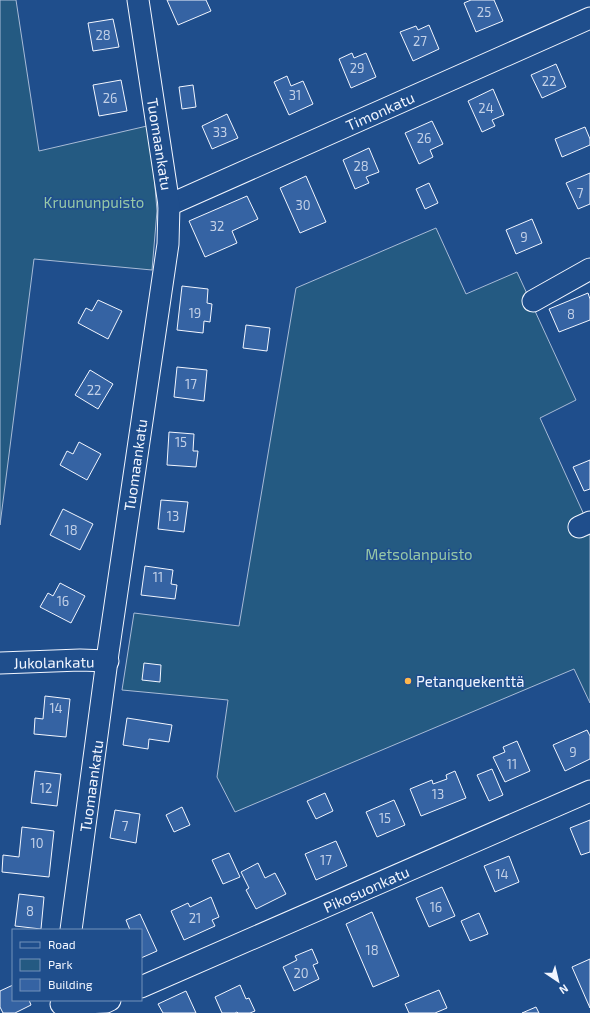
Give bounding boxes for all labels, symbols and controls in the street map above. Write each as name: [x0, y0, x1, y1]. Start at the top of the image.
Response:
house number: 25: [477, 4, 491, 20]
house number: 28: [95, 27, 111, 43]
house number: 27: [413, 33, 427, 49]
house number: 29: [350, 60, 364, 76]
house number: 22: [542, 73, 556, 89]
house number: 31: [289, 87, 301, 103]
street label: Timonkatu: [343, 88, 417, 134]
house number: 26: [103, 90, 117, 106]
street label: Tuomaankatu: [144, 97, 176, 191]
house number: 24: [478, 100, 494, 116]
house number: 33: [213, 124, 227, 140]
house number: 26: [417, 130, 431, 146]
house number: 28: [353, 158, 369, 174]
house number: 7: [577, 185, 584, 201]
park label: Kruununpuisto: [44, 193, 144, 211]
house number: 30: [295, 197, 311, 213]
house number: 32: [210, 218, 224, 234]
house number: 9: [520, 229, 528, 245]
house number: 19: [189, 305, 201, 321]
house number: 8: [567, 306, 575, 322]
house number: 17: [185, 376, 197, 392]
house number: 22: [87, 382, 101, 398]
street label: Tuomaankatu: [120, 418, 150, 512]
house number: 15: [175, 434, 187, 450]
house number: 13: [167, 508, 179, 524]
house number: 18: [64, 522, 78, 538]
park label: Metsolanpuisto: [365, 545, 473, 563]
house number: 11: [153, 569, 163, 585]
house number: 16: [57, 593, 69, 609]
street label: Jukolankatu: [13, 652, 95, 672]
place label: Petanquekenttä: [416, 672, 524, 690]
marker: Petanquekenttä: [403, 676, 413, 686]
house number: 14: [49, 700, 63, 716]
street label: Tuomaankatu: [76, 739, 106, 833]
house number: 9: [569, 744, 577, 760]
house number: 11: [507, 756, 517, 772]
house number: 12: [40, 780, 52, 796]
house number: 13: [432, 786, 444, 802]
house number: 15: [379, 810, 391, 826]
house number: 7: [122, 818, 129, 834]
house number: 10: [30, 835, 44, 851]
house number: 17: [320, 852, 332, 868]
street label: Pikosuonkatu: [320, 862, 412, 916]
house number: 14: [495, 866, 509, 882]
house number: 16: [430, 899, 442, 915]
house number: 8: [26, 903, 34, 919]
house number: 21: [189, 910, 201, 926]
legend: [12, 929, 142, 1001]
text: Road: [48, 937, 76, 951]
house number: 18: [365, 942, 379, 958]
text: Park: [48, 957, 73, 971]
north arrow: [538, 961, 578, 1001]
house number: 20: [293, 965, 309, 981]
text: Building: [48, 977, 93, 991]
text: N: [557, 982, 571, 997]

